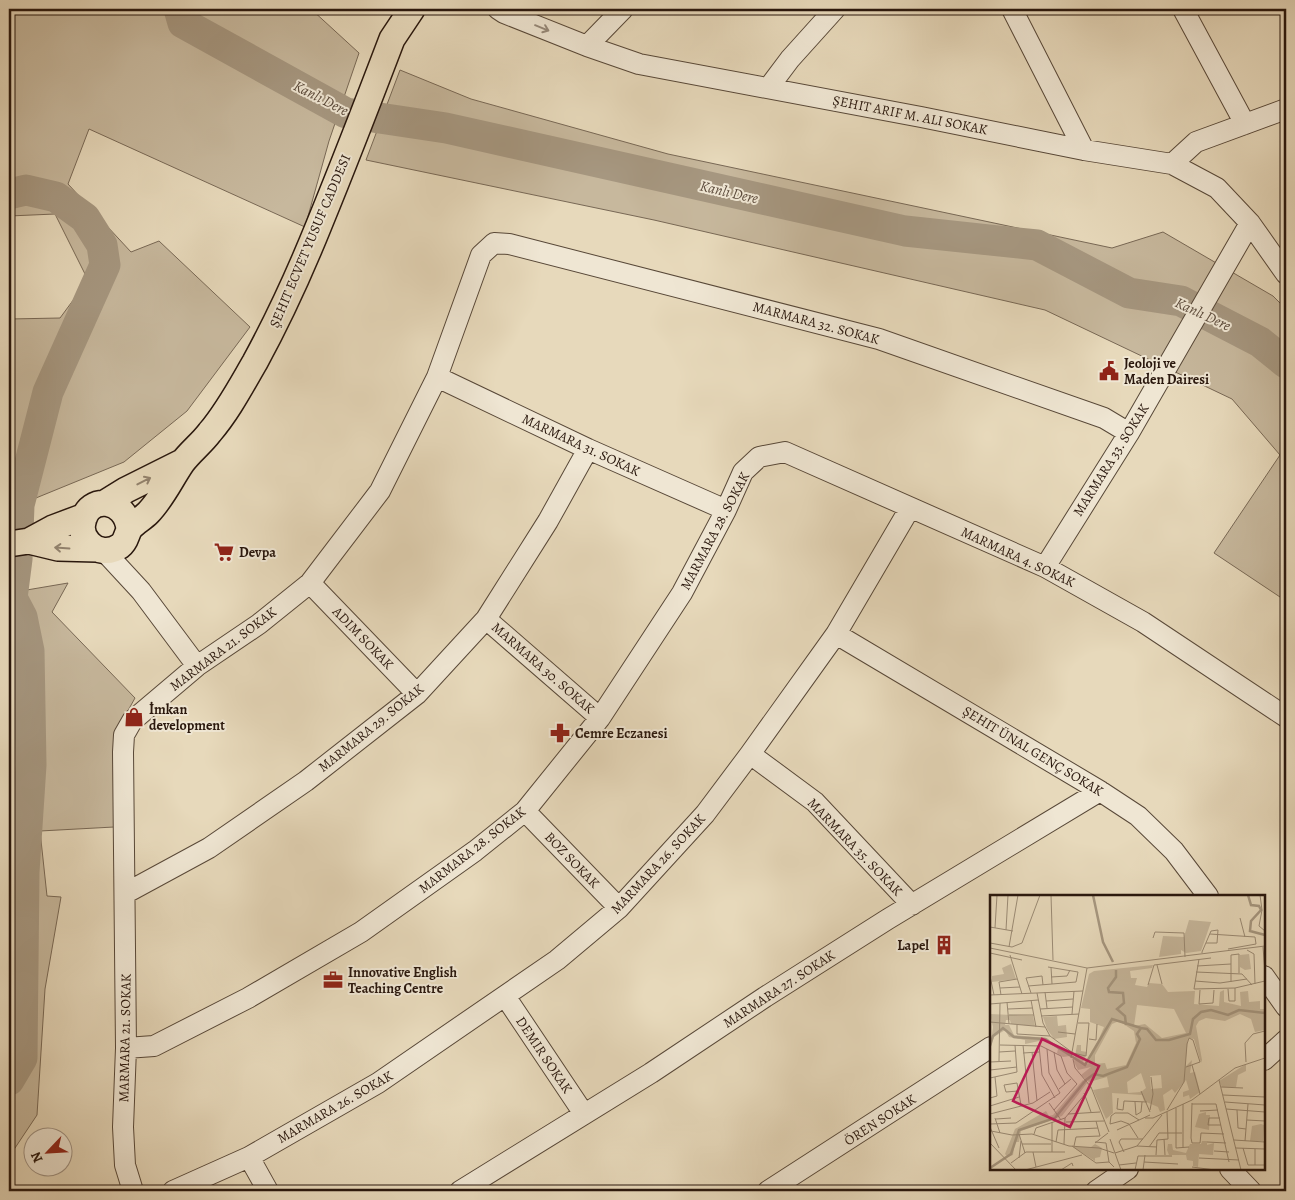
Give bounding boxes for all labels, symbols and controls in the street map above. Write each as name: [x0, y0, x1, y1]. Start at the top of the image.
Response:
one-way arrow: [534, 24, 549, 33]
water label: Kanlı Dere: [290, 76, 352, 121]
street label: ŞEHIT ARIF M. ALI SOKAK: [831, 91, 989, 139]
street label: ŞEHIT ECVET YUSUF CADDESI: [265, 151, 355, 331]
water label: Kanlı Dere: [698, 176, 761, 209]
water label: Kanlı Dere: [1172, 292, 1235, 336]
street label: MARMARA 32. SOKAK: [751, 297, 881, 349]
place label: Jeoloji ve Maden Dairesi: [1124, 354, 1209, 389]
public building icon: Jeoloji ve Maden Dairesi: [1098, 360, 1120, 382]
street label: MARMARA 33. SOKAK: [1069, 400, 1153, 520]
street label: MARMARA 31. SOKAK: [519, 409, 643, 481]
street label: MARMARA 28. SOKAK: [676, 469, 754, 593]
one-way arrow: [136, 476, 151, 485]
street label: MARMARA 4. SOKAK: [958, 522, 1078, 592]
supermarket icon: Devpa: [213, 541, 235, 563]
one-way arrow: [55, 543, 71, 552]
place label: Devpa: [239, 543, 276, 562]
street label: MARMARA 21. SOKAK: [166, 602, 280, 695]
street label: ADIM SOKAK: [328, 602, 398, 674]
street label: MARMARA 30. SOKAK: [487, 618, 599, 718]
street label: MARMARA 29. SOKAK: [314, 679, 428, 776]
place label: İmkan development: [149, 700, 225, 735]
street label: ŞEHIT ÜNAL GENÇ SOKAK: [959, 701, 1107, 801]
shop icon: İmkan development: [123, 706, 145, 728]
pharmacy icon: Cemre Eczanesi: [549, 722, 571, 744]
place label: Cemre Eczanesi: [575, 724, 668, 743]
street label: MARMARA 35. SOKAK: [803, 794, 907, 900]
street label: MARMARA 28. SOKAK: [415, 802, 530, 898]
street label: MARMARA 26. SOKAK: [606, 810, 710, 918]
street label: BOZ SOKAK: [540, 828, 604, 892]
inset map: [990, 895, 1265, 1170]
building icon: Lapel: [933, 934, 955, 956]
place label: Lapel: [897, 936, 929, 955]
street label: MARMARA 27. SOKAK: [719, 946, 839, 1032]
place label: Innovative English Teaching Centre: [348, 963, 457, 998]
office icon: Innovative English Teaching Centre: [322, 969, 344, 991]
street label: MARMARA 21. SOKAK: [114, 973, 136, 1103]
street label: DEMIR SOKAK: [511, 1013, 577, 1097]
street label: MARMARA 26. SOKAK: [274, 1066, 396, 1148]
street label: ÖREN SOKAK: [840, 1090, 920, 1150]
north arrow: [22, 1128, 72, 1178]
text: N: [26, 1149, 47, 1166]

